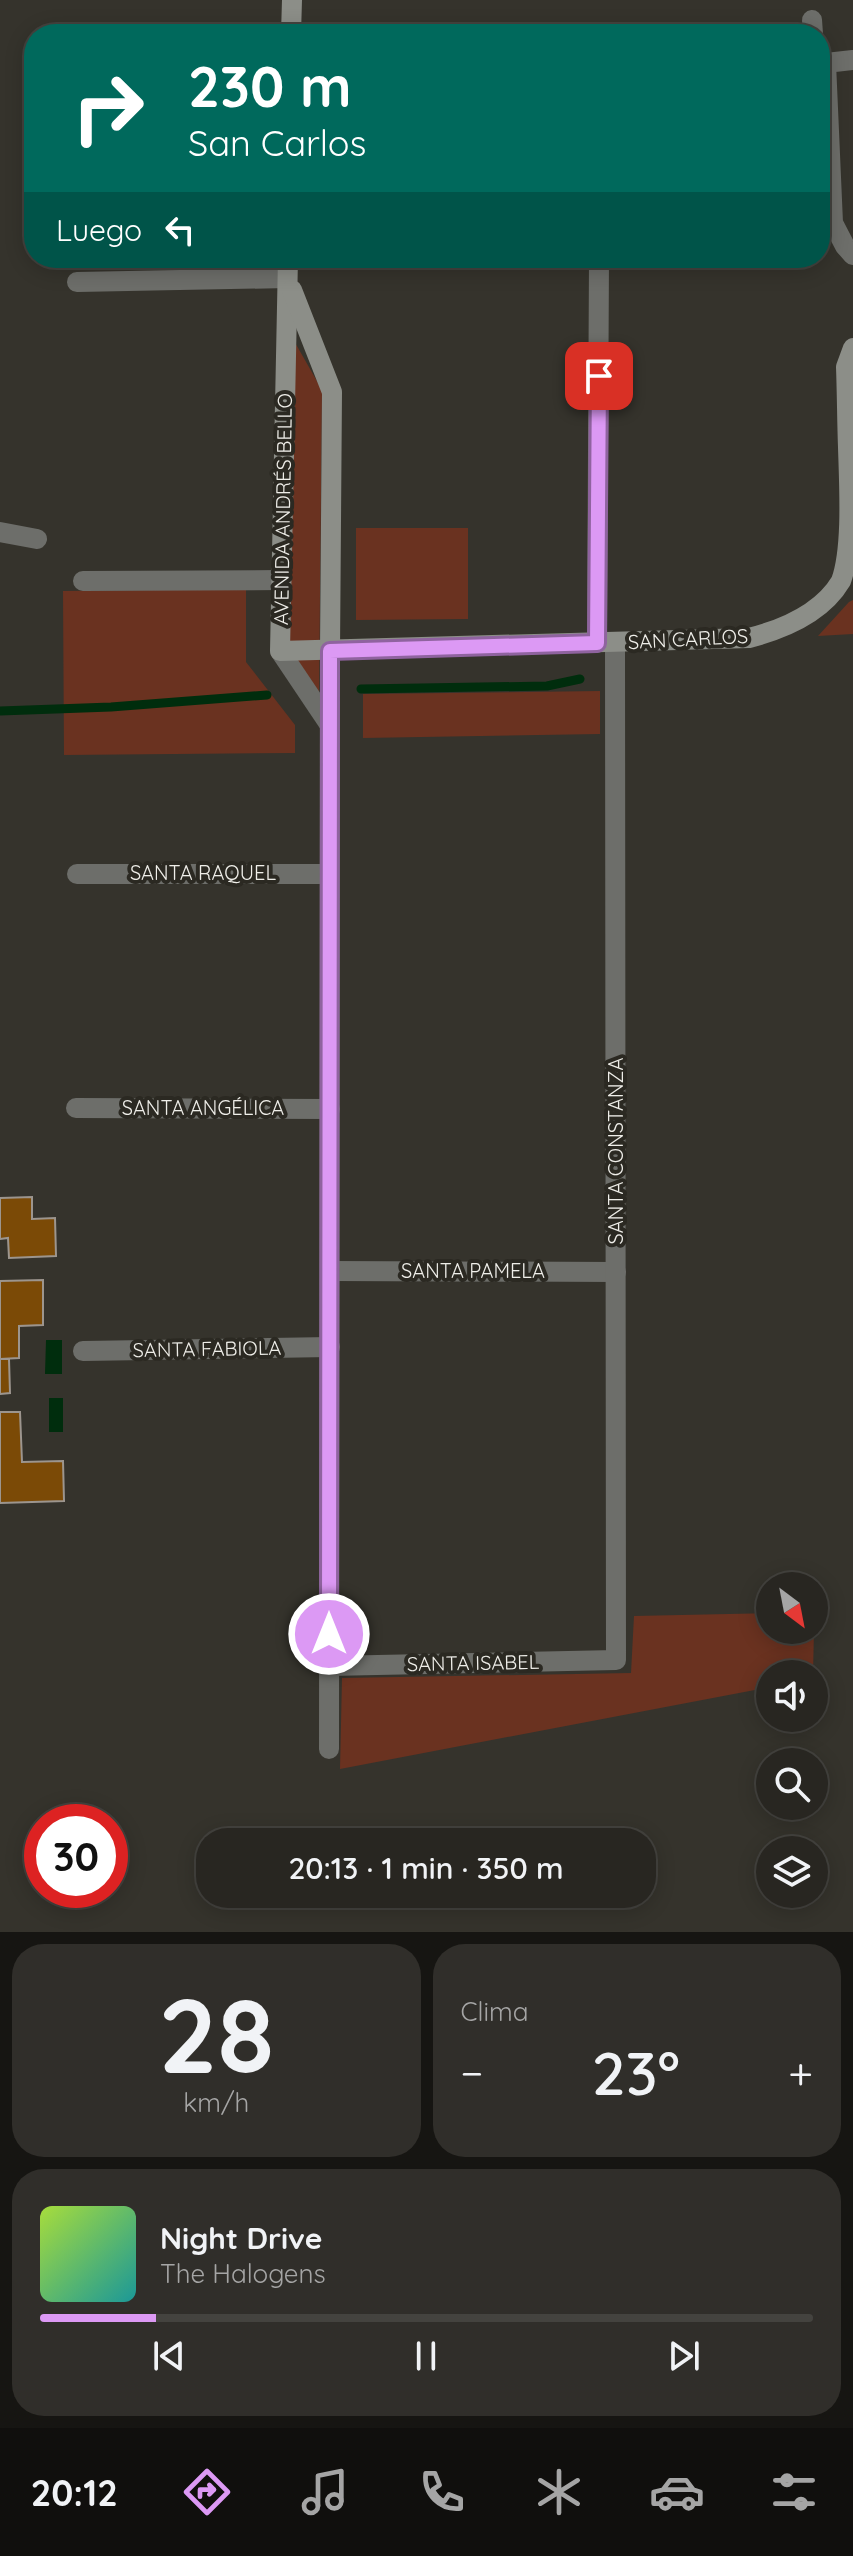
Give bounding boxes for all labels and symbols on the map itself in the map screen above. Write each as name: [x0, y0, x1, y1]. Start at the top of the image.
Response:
pin: [565, 342, 633, 410]
street label: AVENIDA ANDRÉS BELLO: [268, 393, 297, 625]
street label: SAN CARLOS: [627, 623, 749, 654]
street label: SANTA RAQUEL: [130, 860, 276, 885]
street label: SANTA CONSTANZA: [603, 1058, 628, 1244]
street label: SANTA ANGÉLICA: [122, 1095, 284, 1120]
street label: SANTA PAMELA: [401, 1258, 545, 1283]
street label: SANTA FABIOLA: [132, 1335, 282, 1362]
north arrow: [756, 1572, 828, 1644]
position arrow: [287, 1592, 371, 1676]
street label: SANTA ISABEL: [407, 1649, 540, 1676]
speed limit sign: 30: [24, 1804, 128, 1908]

